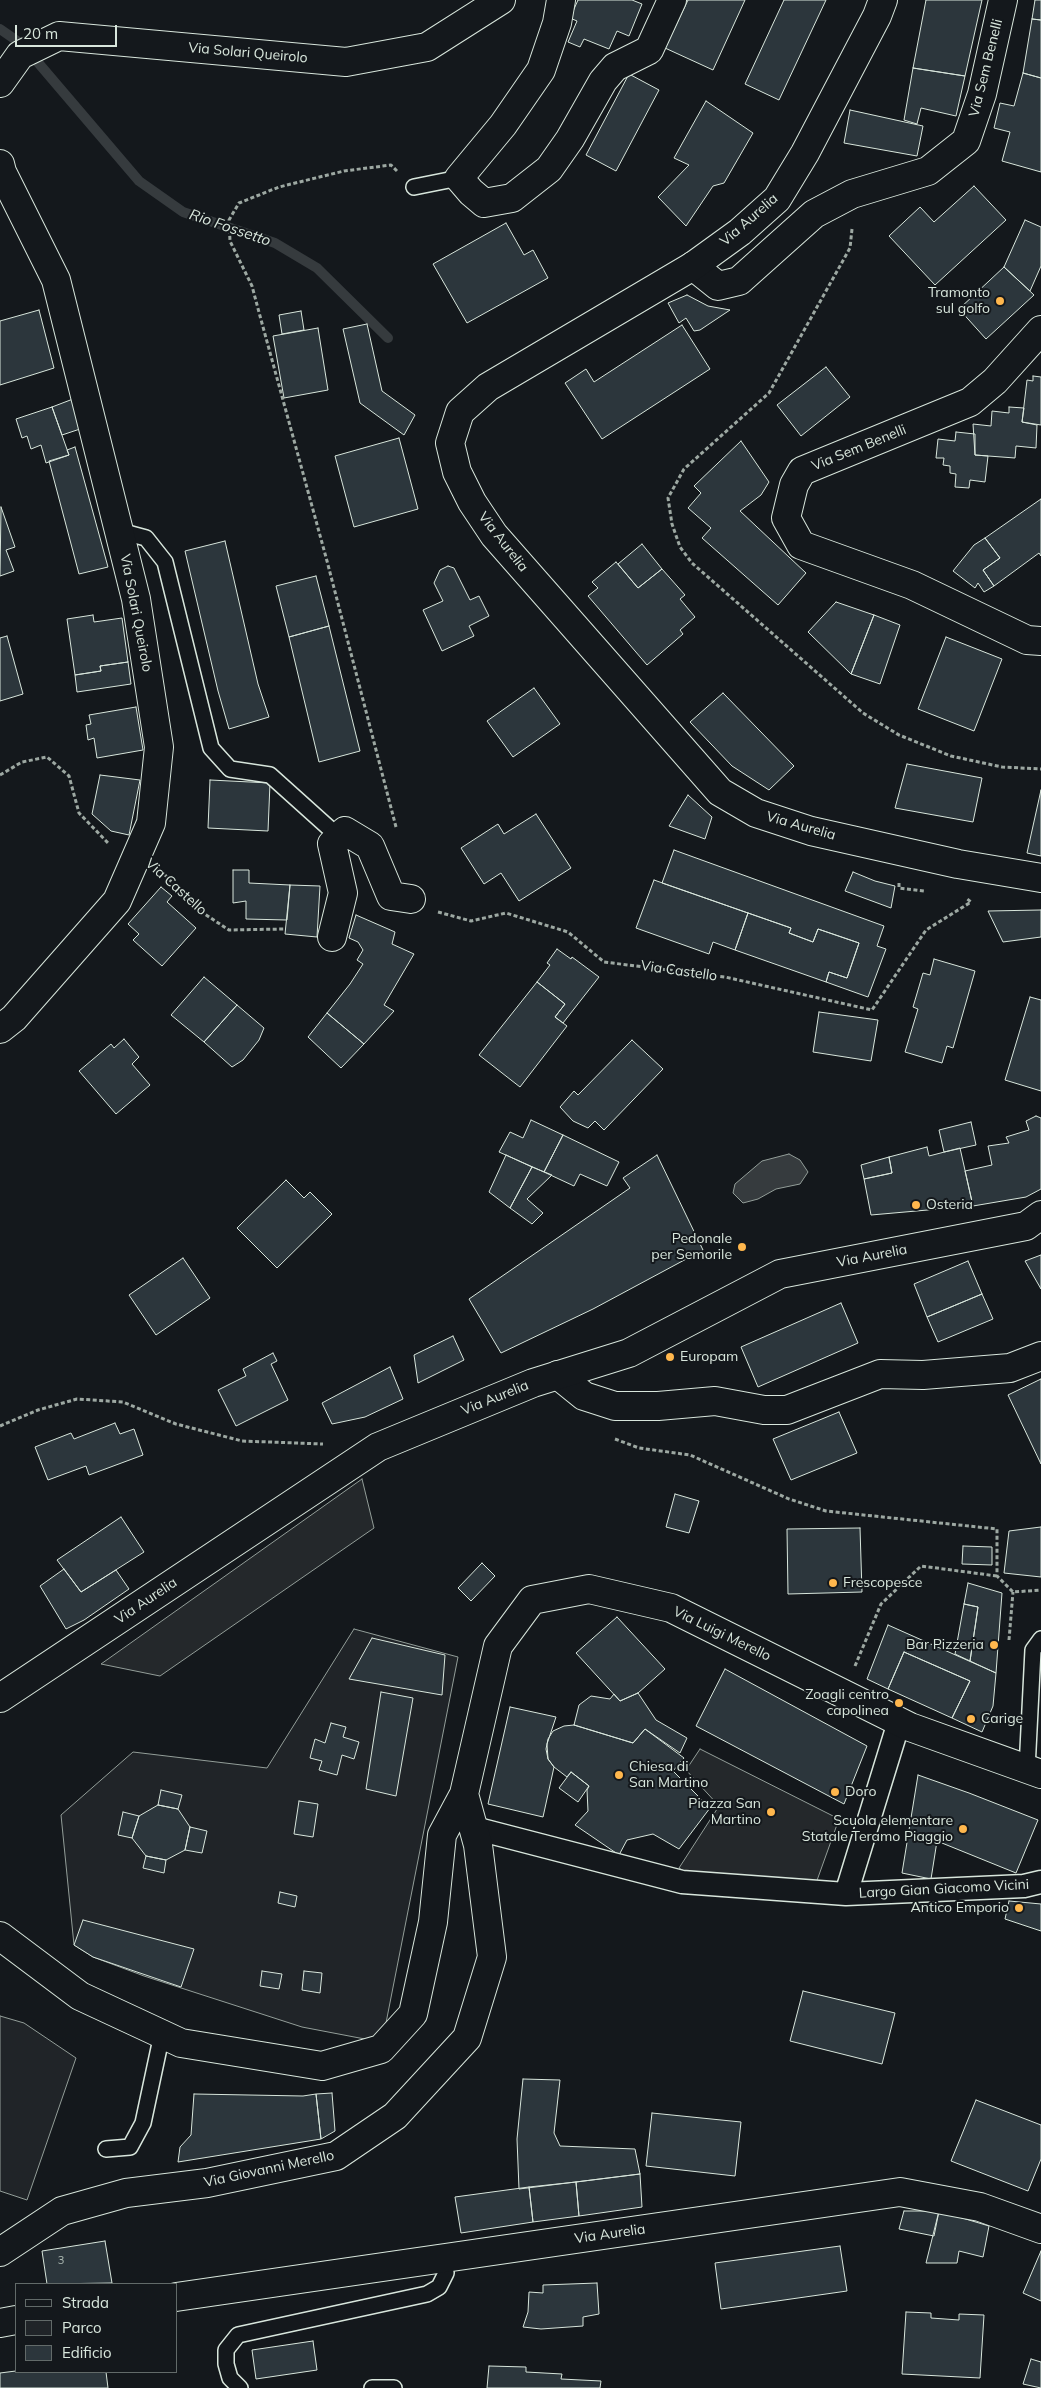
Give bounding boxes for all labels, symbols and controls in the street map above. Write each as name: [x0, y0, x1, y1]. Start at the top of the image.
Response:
scale bar: [18, 15, 120, 47]
street label: Via Sem Benelli: [966, 17, 1006, 119]
text: 20 m: [23, 24, 58, 43]
street label: Via Solari Queirolo: [188, 39, 308, 67]
street label: Via Aurelia: [717, 190, 781, 250]
water label: Rio Fossetto: [187, 206, 273, 250]
place label: Tramonto sul golfo: [928, 285, 990, 318]
marker: Tramonto sul golfo: [994, 295, 1006, 307]
street label: Via Sem Benelli: [809, 421, 909, 475]
street label: Via Aurelia: [474, 509, 532, 575]
street label: Via Solari Queirolo: [116, 553, 156, 673]
street label: Via Aurelia: [764, 808, 838, 844]
street label: Via Castello: [142, 855, 210, 919]
street label: Via Castello: [640, 957, 718, 985]
place label: Osteria: [926, 1197, 973, 1213]
marker: Osteria: [910, 1199, 922, 1211]
place label: Pedonale per Semorile: [651, 1231, 732, 1264]
marker: Pedonale per Semorile: [736, 1241, 748, 1253]
street label: Via Aurelia: [835, 1241, 909, 1271]
place label: Europam: [680, 1349, 738, 1365]
marker: Europam: [664, 1351, 676, 1363]
street label: Via Aurelia: [459, 1377, 531, 1419]
street label: Via Aurelia: [112, 1574, 180, 1628]
place label: Frescopesce: [843, 1575, 922, 1591]
marker: Frescopesce: [827, 1577, 839, 1589]
street label: Via Luigi Merello: [671, 1603, 773, 1665]
place label: Bar Pizzeria: [906, 1637, 984, 1653]
marker: Bar Pizzeria: [988, 1639, 1000, 1651]
place label: Zoagli centro capolinea: [805, 1687, 889, 1720]
marker: Zoagli centro capolinea: [893, 1697, 905, 1709]
place label: Carige: [981, 1711, 1023, 1727]
marker: Carige: [965, 1713, 977, 1725]
place label: Chiesa di San Martino: [629, 1759, 708, 1791]
marker: Chiesa di San Martino: [613, 1769, 625, 1781]
place label: Doro: [845, 1784, 876, 1800]
marker: Doro: [829, 1786, 841, 1798]
place label: Piazza San Martino: [688, 1796, 761, 1828]
marker: Piazza San Martino: [765, 1806, 777, 1818]
place label: Scuola elementare Statale Teramo Piaggio: [802, 1813, 953, 1845]
marker: Scuola elementare Statale Teramo Piaggio: [957, 1823, 969, 1835]
street label: Largo Gian Giacomo Vicini: [858, 1876, 1030, 1902]
place label: Antico Emporio: [911, 1900, 1009, 1916]
marker: Antico Emporio: [1013, 1902, 1025, 1914]
street label: Via Giovanni Merello: [202, 2147, 336, 2191]
street label: Via Aurelia: [574, 2221, 646, 2247]
house number: 3: [58, 2254, 64, 2268]
legend: [15, 2283, 178, 2373]
text: Strada: [62, 2293, 109, 2312]
text: Parco: [62, 2318, 102, 2337]
text: Edificio: [62, 2343, 112, 2362]

